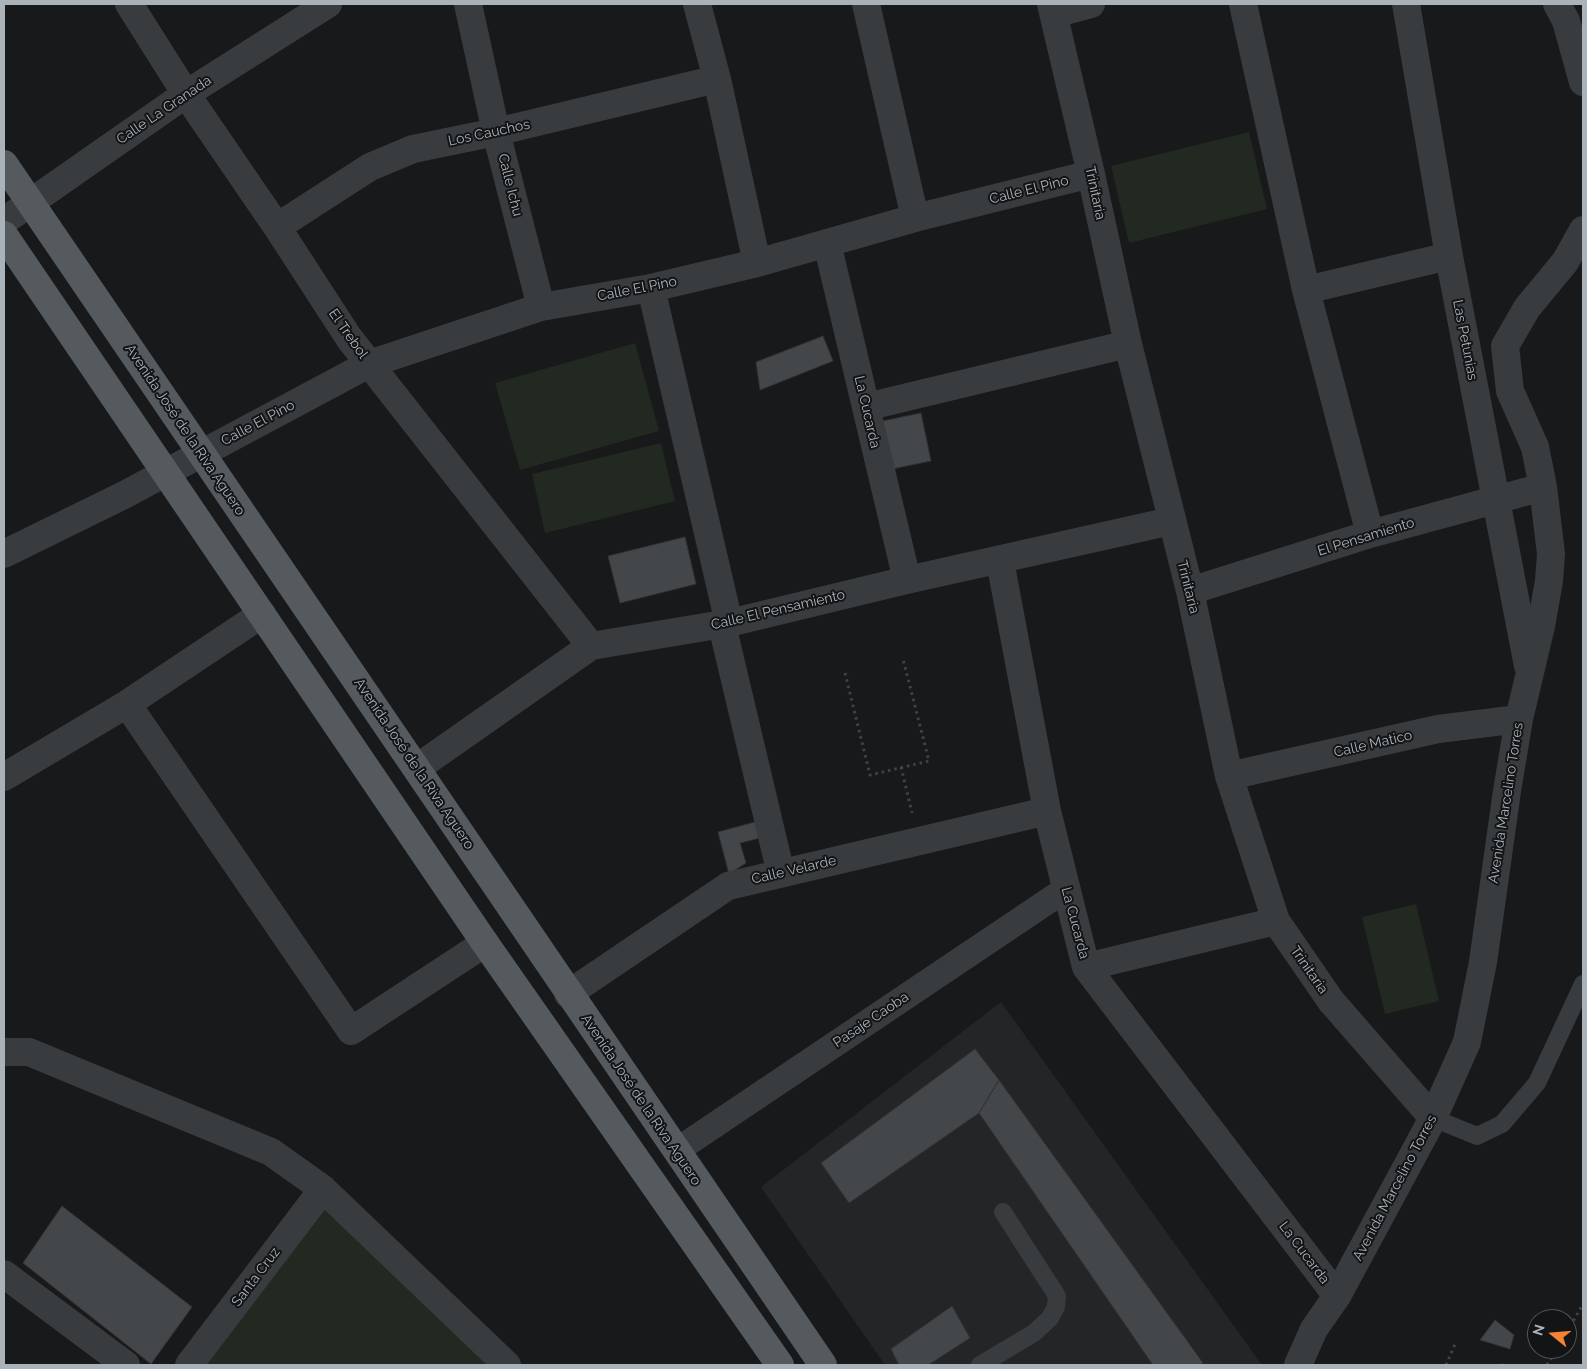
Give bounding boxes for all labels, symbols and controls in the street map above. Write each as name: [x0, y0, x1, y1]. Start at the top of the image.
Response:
street label: Calle La Granada: [113, 72, 215, 148]
street label: Los Cauchos: [447, 116, 531, 150]
street label: Calle Ichu: [494, 152, 526, 218]
street label: Trinitaria: [1081, 165, 1109, 221]
street label: Calle El Pino: [988, 172, 1070, 208]
street label: Calle El Pino: [596, 273, 678, 305]
street label: Las Petunias: [1449, 298, 1481, 382]
street label: El Trebol: [325, 306, 371, 362]
street label: Avenida José de la Riva Aguero: [121, 341, 249, 519]
street label: La Cucarda: [851, 374, 883, 450]
street label: Calle El Pino: [218, 397, 298, 449]
street label: El Pensamiento: [1316, 514, 1416, 560]
street label: Trinitaria: [1173, 559, 1203, 615]
street label: Calle El Pensamiento: [709, 586, 847, 634]
street label: Avenida José de la Riva Aguero: [350, 675, 478, 853]
street label: Avenida Marcelino Torres: [1485, 721, 1527, 885]
street label: Calle Matico: [1332, 727, 1414, 761]
street label: Calle Velarde: [750, 852, 838, 888]
street label: La Cucarda: [1057, 885, 1093, 961]
street label: Trinitaria: [1287, 943, 1331, 997]
street label: Pasaje Caoba: [830, 989, 912, 1051]
street label: Avenida José de la Riva Aguero: [577, 1011, 705, 1189]
street label: Avenida Marcelino Torres: [1349, 1112, 1441, 1264]
street label: La Cucarda: [1275, 1219, 1333, 1287]
street label: Santa Cruz: [228, 1244, 284, 1310]
north arrow: [1527, 1309, 1577, 1359]
text: N: [1529, 1322, 1548, 1337]

